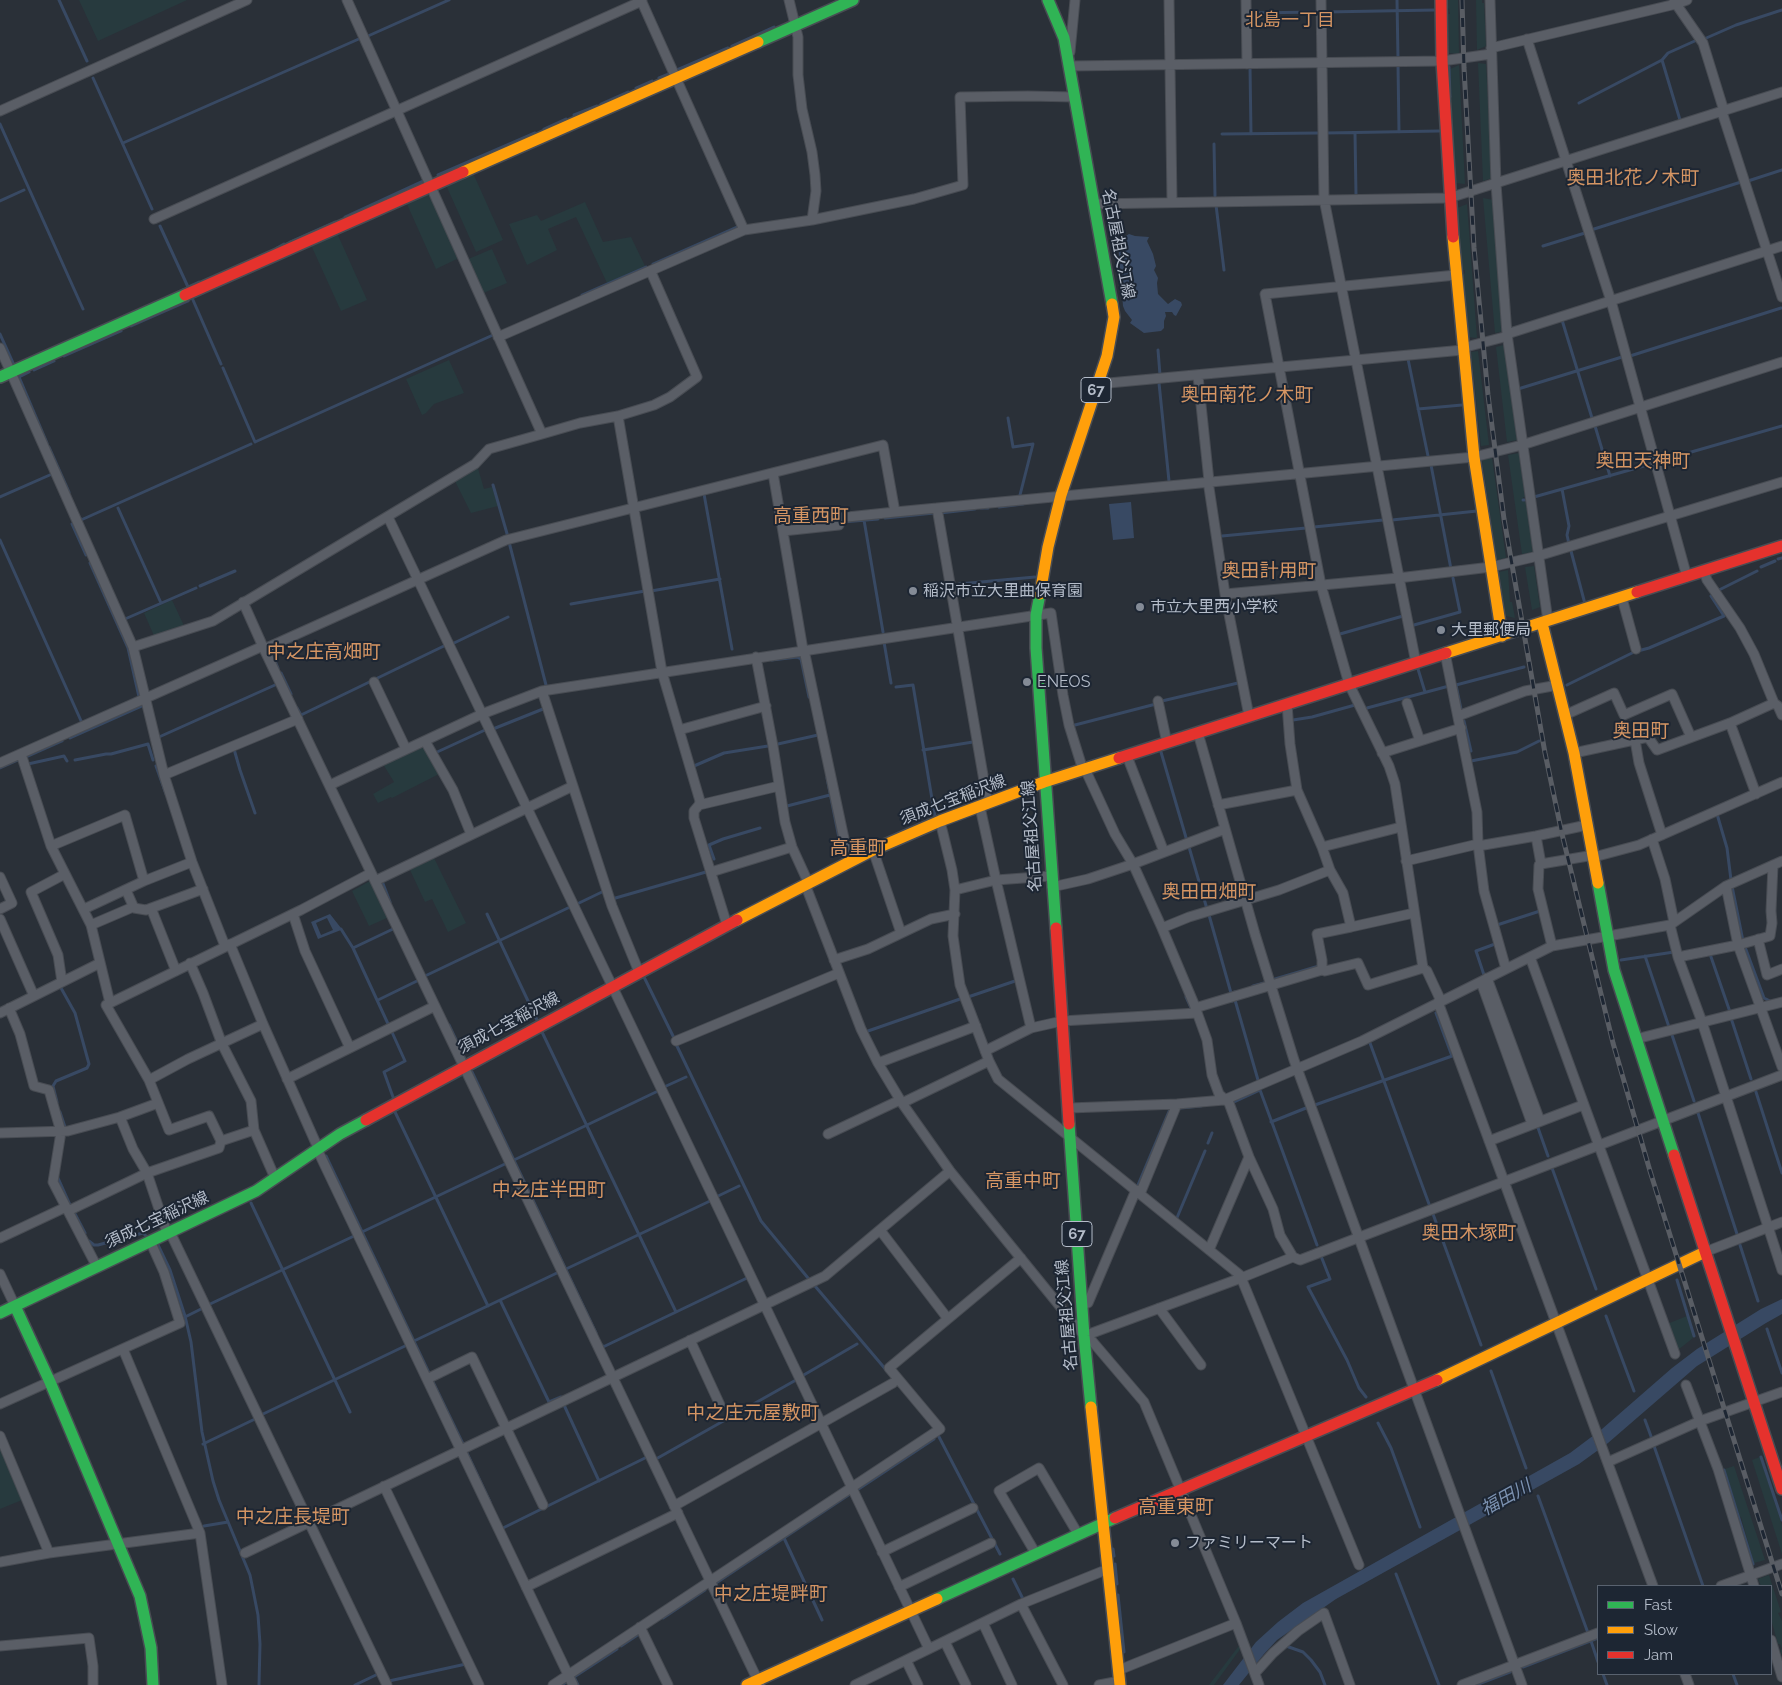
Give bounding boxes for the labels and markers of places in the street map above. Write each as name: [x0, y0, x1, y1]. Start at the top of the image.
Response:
place label: 稲沢市立大里曲保育園: [923, 581, 1083, 601]
marker: 稲沢市立大里曲保育園: [907, 585, 919, 597]
place label: 市立大里西小学校: [1150, 597, 1278, 617]
marker: 市立大里西小学校: [1134, 601, 1146, 613]
place label: 大里郵便局: [1451, 620, 1531, 640]
marker: 大里郵便局: [1435, 624, 1447, 636]
place label: ENEOS: [1037, 672, 1090, 692]
marker: ENEOS: [1021, 676, 1033, 688]
place label: ファミリーマート: [1185, 1533, 1313, 1553]
marker: ファミリーマート: [1169, 1537, 1181, 1549]

